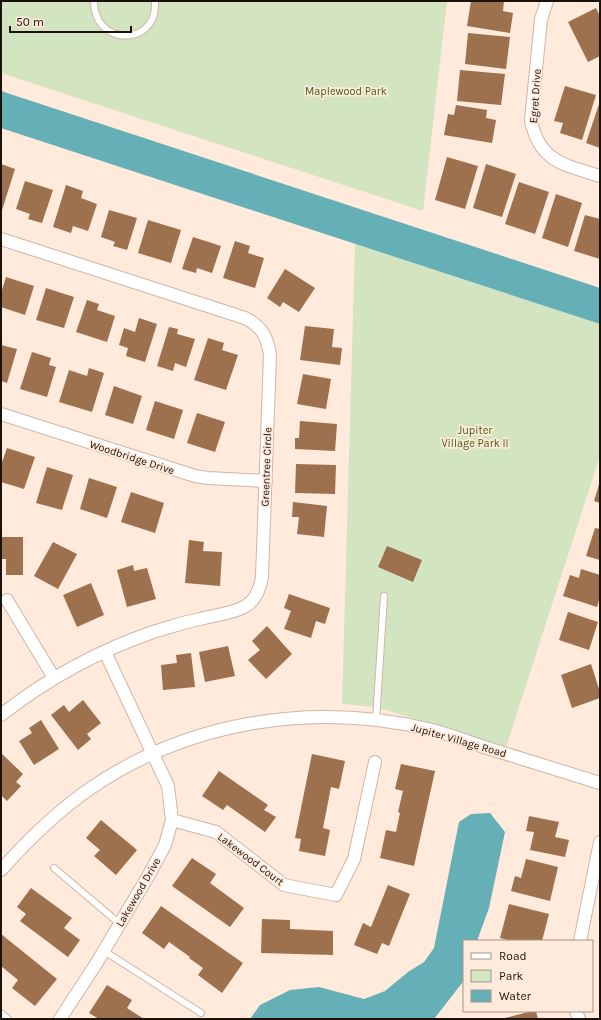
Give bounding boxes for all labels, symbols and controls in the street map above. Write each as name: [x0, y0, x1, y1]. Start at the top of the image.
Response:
scale bar: [10, 8, 131, 34]
text: 50 m: [16, 15, 44, 29]
street label: Egret Drive: [527, 68, 544, 124]
park label: Maplewood Park: [305, 85, 387, 98]
park label: Jupiter Village Park II: [441, 424, 509, 450]
street label: Greentree Circle: [259, 427, 274, 507]
street label: Woodbridge Drive: [88, 438, 176, 477]
street label: Jupiter Village Road: [410, 721, 508, 760]
street label: Lakewood Court: [215, 830, 286, 889]
street label: Lakewood Drive: [113, 855, 164, 929]
legend: [463, 940, 593, 1012]
text: Road: [499, 949, 527, 963]
text: Park: [499, 969, 524, 983]
text: Water: [499, 989, 532, 1003]

